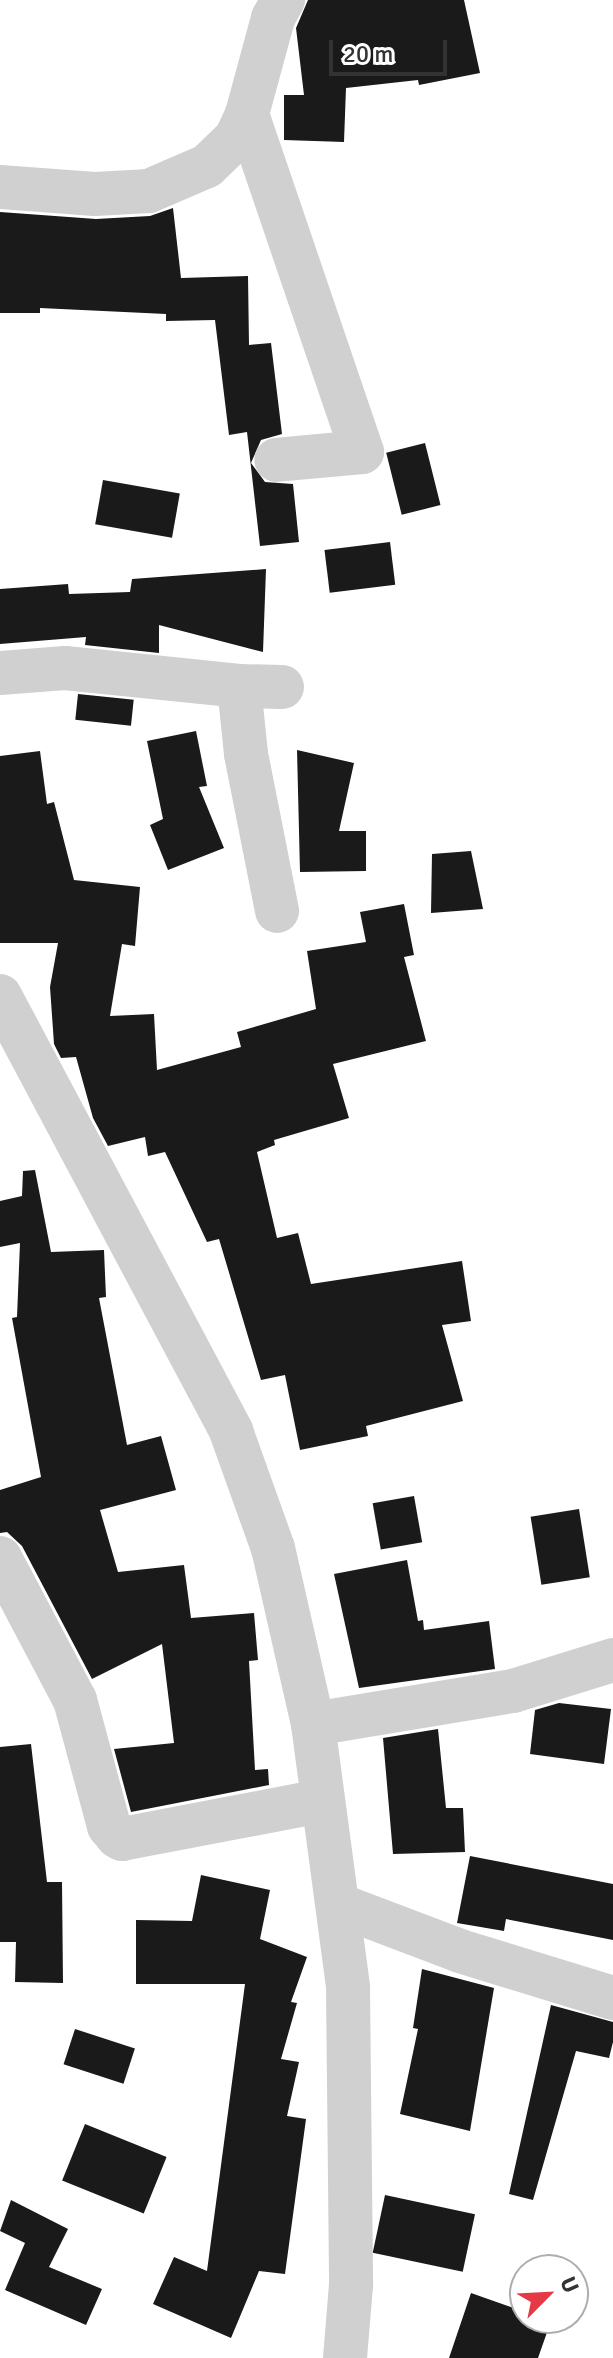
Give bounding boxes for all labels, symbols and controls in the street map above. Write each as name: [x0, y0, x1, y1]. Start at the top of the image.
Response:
scale bar: [333, 24, 451, 74]
text: 20 m: [343, 39, 393, 69]
north arrow: [509, 2254, 589, 2334]
text: U: [554, 2273, 585, 2297]

